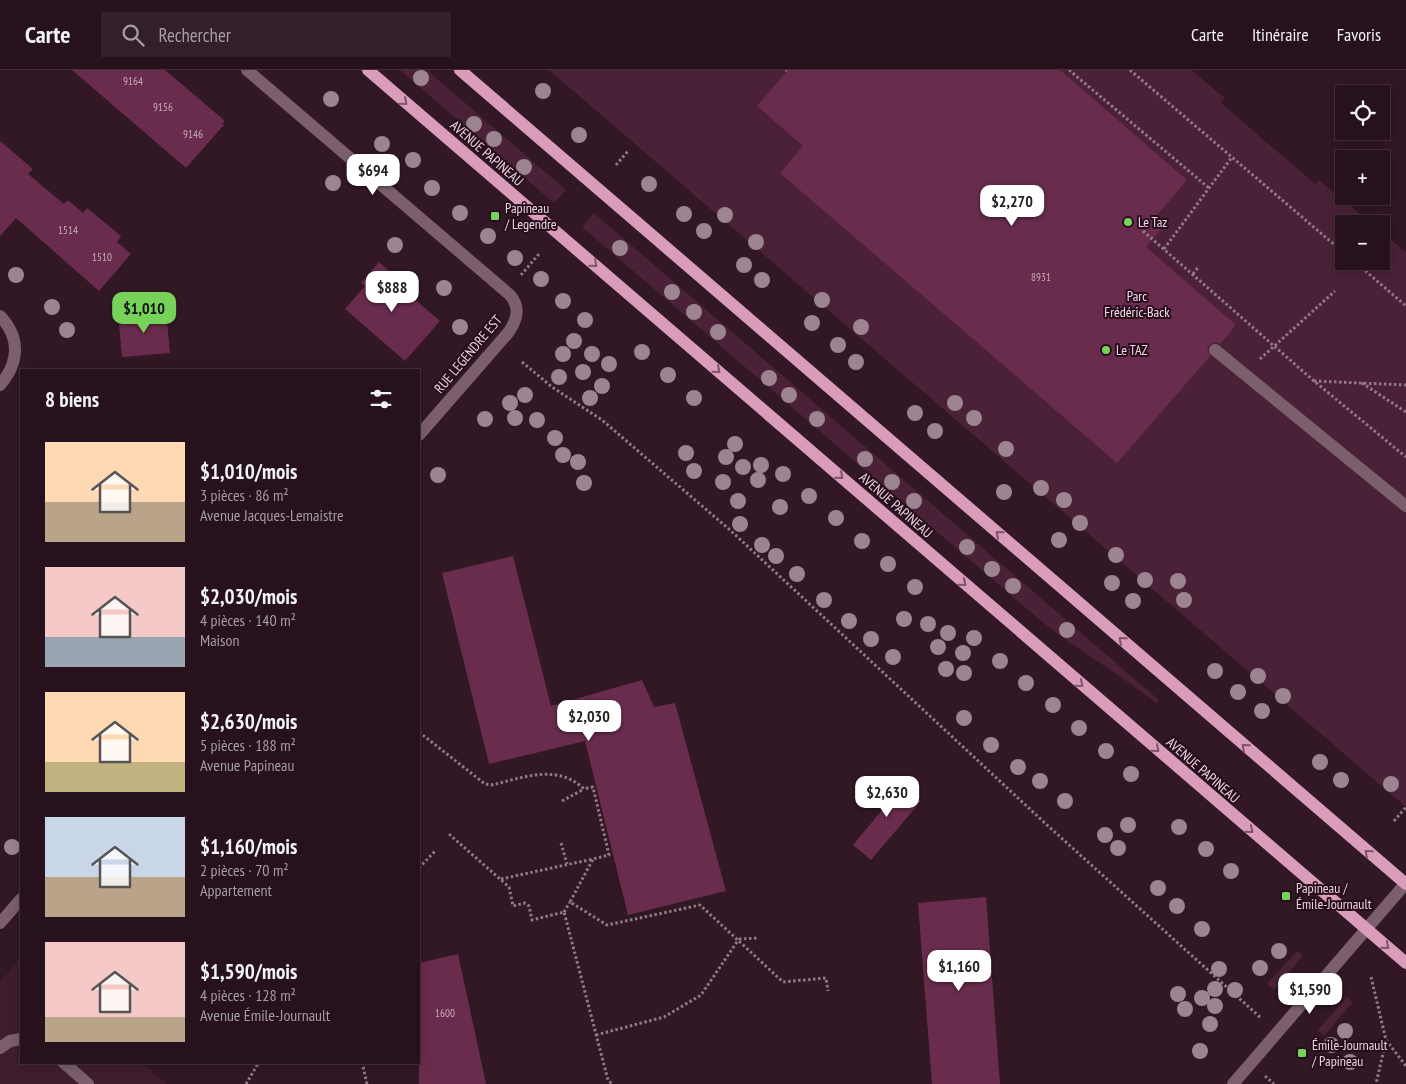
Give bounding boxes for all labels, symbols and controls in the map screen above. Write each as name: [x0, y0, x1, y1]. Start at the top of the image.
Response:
search box: [101, 12, 451, 57]
text: Carte: [25, 19, 71, 50]
icon: search: [119, 21, 147, 49]
text: Rechercher: [159, 23, 231, 47]
text: Carte: [1191, 23, 1224, 46]
text: Itinéraire: [1252, 23, 1309, 46]
text: Favoris: [1337, 23, 1381, 46]
house number: 9164: [123, 74, 143, 88]
map controls: [1335, 85, 1390, 270]
button: locate: [1335, 85, 1390, 140]
one-way arrow: [399, 96, 408, 105]
house number: 9156: [153, 100, 173, 114]
street label: AVENUE PAPINEAU: [447, 116, 527, 190]
house number: 9146: [183, 127, 203, 141]
button: +: [1335, 150, 1390, 205]
pin: $694: [343, 154, 403, 196]
text: $694: [358, 160, 388, 180]
pin: $2,270: [971, 184, 1053, 227]
text: $2,270: [991, 191, 1033, 211]
place label: Papineau / Legendre: [504, 199, 557, 233]
marker: Papineau / Legendre: [489, 210, 501, 222]
place label: Le Taz: [1138, 213, 1167, 231]
button: −: [1335, 215, 1390, 270]
marker: Le Taz: [1122, 216, 1134, 228]
house number: 1514: [58, 223, 78, 237]
house number: 1510: [92, 250, 112, 264]
one-way arrow: [588, 259, 597, 268]
pin: $888: [362, 270, 422, 313]
house number: 8931: [1031, 270, 1051, 284]
text: $888: [377, 277, 407, 297]
park label: Parc Frédéric-Back: [1104, 287, 1170, 321]
pin: $1,010: [103, 292, 185, 334]
text: $1,010: [123, 298, 165, 318]
street label: RUE LEGENDRE EST: [430, 311, 506, 397]
place label: Le TAZ: [1116, 341, 1148, 359]
marker: Le TAZ: [1100, 344, 1112, 356]
one-way arrow: [711, 365, 720, 374]
icon: filters: [367, 385, 395, 413]
text: 8 biens: [45, 386, 99, 413]
text: $1,010/mois: [200, 458, 297, 485]
icon: home: [85, 462, 145, 522]
street label: AVENUE PAPINEAU: [856, 468, 936, 542]
one-way arrow: [834, 471, 843, 479]
text: 3 pièces · 86 m²: [200, 485, 289, 505]
text: Avenue Jacques-Lemaistre: [200, 505, 344, 525]
one-way arrow: [995, 531, 1004, 540]
one-way arrow: [957, 577, 966, 585]
text: $2,030/mois: [200, 583, 297, 610]
icon: home: [85, 587, 145, 647]
text: 4 pièces · 140 m²: [200, 610, 296, 630]
text: Maison: [200, 630, 239, 650]
one-way arrow: [1118, 637, 1127, 646]
one-way arrow: [1075, 678, 1084, 687]
pin: $2,030: [548, 700, 630, 742]
text: $2,030: [568, 706, 610, 726]
text: $2,630/mois: [200, 708, 297, 735]
icon: home: [85, 712, 145, 772]
street label: AVENUE PAPINEAU: [1163, 733, 1243, 807]
text: 5 pièces · 188 m²: [200, 735, 296, 755]
one-way arrow: [1150, 744, 1159, 753]
one-way arrow: [1242, 744, 1251, 752]
text: Avenue Papineau: [200, 755, 294, 775]
pin: $2,630: [846, 776, 928, 818]
text: $2,630: [866, 782, 908, 802]
one-way arrow: [1244, 825, 1253, 834]
text: $1,160/mois: [200, 833, 297, 860]
icon: home: [85, 837, 145, 897]
one-way arrow: [1365, 850, 1374, 859]
text: 2 pièces · 70 m²: [200, 860, 289, 880]
place label: Papineau / Émile-Journault: [1296, 879, 1372, 913]
text: Appartement: [200, 880, 272, 900]
marker: Papineau / Émile-Journault: [1280, 890, 1292, 902]
one-way arrow: [1380, 940, 1389, 949]
pin: $1,160: [918, 950, 1000, 992]
text: $1,160: [938, 956, 980, 976]
text: $1,590/mois: [200, 958, 297, 985]
icon: home: [85, 962, 145, 1022]
pin: $1,590: [1269, 972, 1351, 1015]
text: $1,590: [1289, 979, 1331, 999]
text: 4 pièces · 128 m²: [200, 985, 296, 1005]
text: Avenue Émile-Journault: [200, 1005, 330, 1025]
house number: 1600: [435, 1006, 455, 1020]
place label: Émile-Journault / Papineau: [1311, 1036, 1388, 1070]
marker: Émile-Journault / Papineau: [1296, 1047, 1308, 1059]

